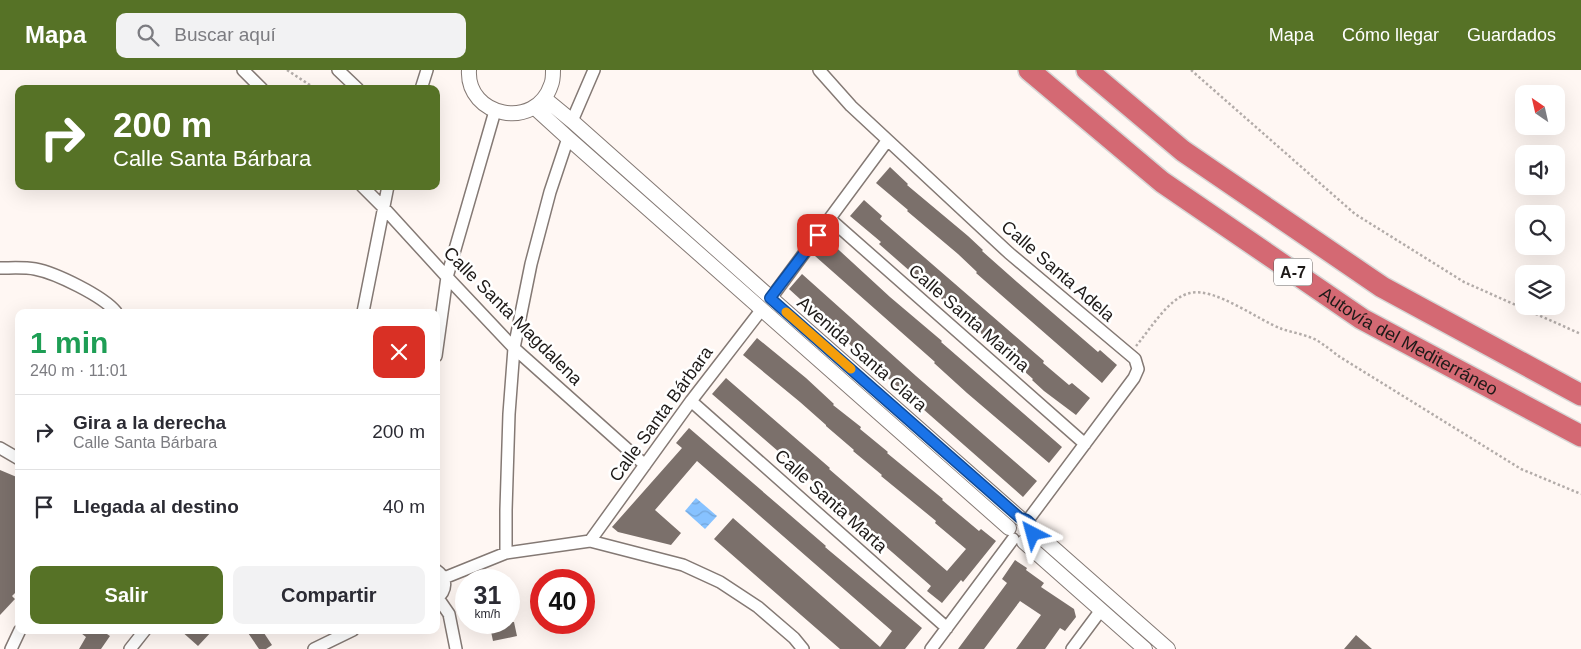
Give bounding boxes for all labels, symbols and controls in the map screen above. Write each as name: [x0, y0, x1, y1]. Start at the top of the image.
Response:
search box: [116, 13, 466, 58]
text: Mapa: [25, 21, 86, 48]
icon: search: [134, 21, 162, 49]
text: Buscar aquí: [174, 24, 276, 45]
text: Mapa: [1269, 25, 1314, 45]
text: Cómo llegar: [1342, 25, 1439, 45]
text: Guardados: [1467, 25, 1556, 45]
north arrow: [1515, 85, 1565, 135]
map controls: [1515, 85, 1565, 315]
icon: right: [30, 105, 95, 170]
text: 200 m: [113, 105, 212, 144]
button: sound: [1515, 145, 1565, 195]
text: Calle Santa Bárbara: [113, 146, 311, 171]
button: search: [1515, 205, 1565, 255]
pin: [797, 214, 839, 256]
street label: Calle Santa Adela: [997, 217, 1119, 326]
icon: arrive: [804, 221, 832, 249]
street label: Calle Santa Magdalena: [440, 243, 587, 390]
road number: A-7: [1274, 258, 1312, 286]
street label: Calle Santa Marina: [905, 260, 1034, 376]
button: layers: [1515, 265, 1565, 315]
street label: Autovía del Mediterráneo: [1316, 283, 1501, 400]
street label: Avenida Santa Clara: [793, 292, 931, 416]
text: 1 min: [30, 326, 108, 359]
button: close: [373, 326, 425, 378]
street label: Calle Santa Bárbara: [605, 342, 717, 485]
text: 240 m · 11:01: [30, 362, 128, 379]
text: Gira a la derecha: [73, 412, 226, 433]
icon: right: [30, 418, 58, 446]
text: 200 m: [372, 421, 425, 442]
text: Calle Santa Bárbara: [73, 434, 217, 451]
street label: Calle Santa Marta: [771, 445, 892, 557]
icon: arrive: [30, 493, 58, 521]
text: Llegada al destino: [73, 496, 239, 517]
text: 40 m: [383, 496, 425, 517]
position arrow: [1006, 507, 1058, 559]
button: Salir: [30, 566, 223, 624]
button: Compartir: [233, 566, 425, 624]
speed limit sign: 40: [530, 569, 595, 634]
text: 31: [474, 581, 501, 609]
text: km/h: [474, 607, 501, 621]

